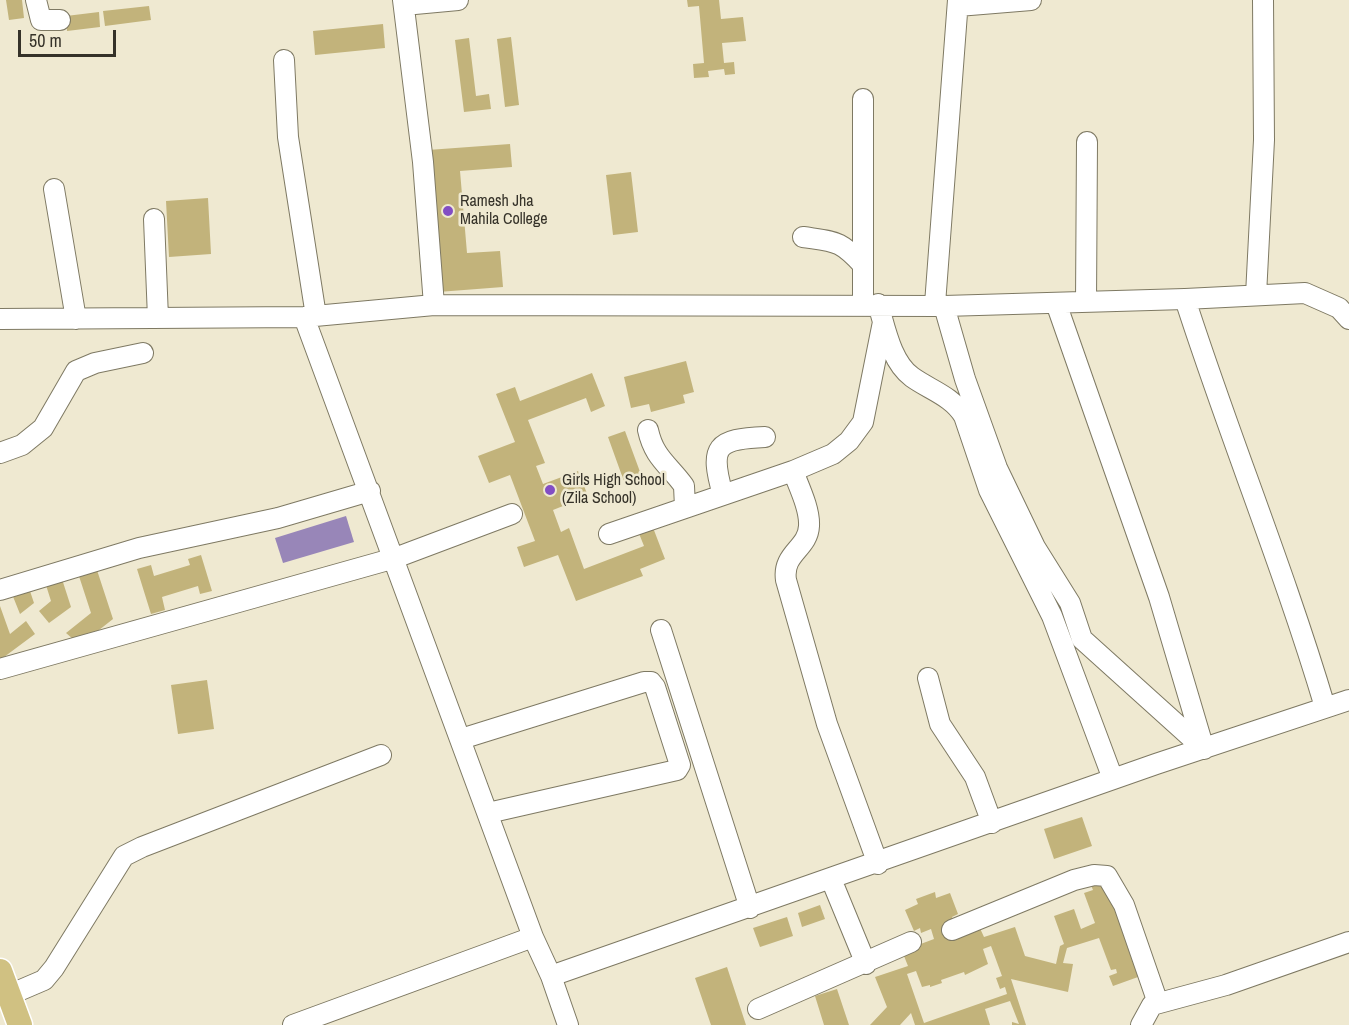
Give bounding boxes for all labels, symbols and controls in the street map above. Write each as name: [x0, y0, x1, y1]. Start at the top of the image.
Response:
scale bar: [21, 18, 118, 56]
text: 50 m: [29, 28, 62, 53]
place label: Ramesh Jha Mahila College: [460, 192, 548, 230]
marker: Ramesh Jha Mahila College: [441, 204, 455, 218]
place label: Girls High School (Zila School): [562, 471, 665, 509]
marker: Girls High School (Zila School): [543, 483, 557, 497]

